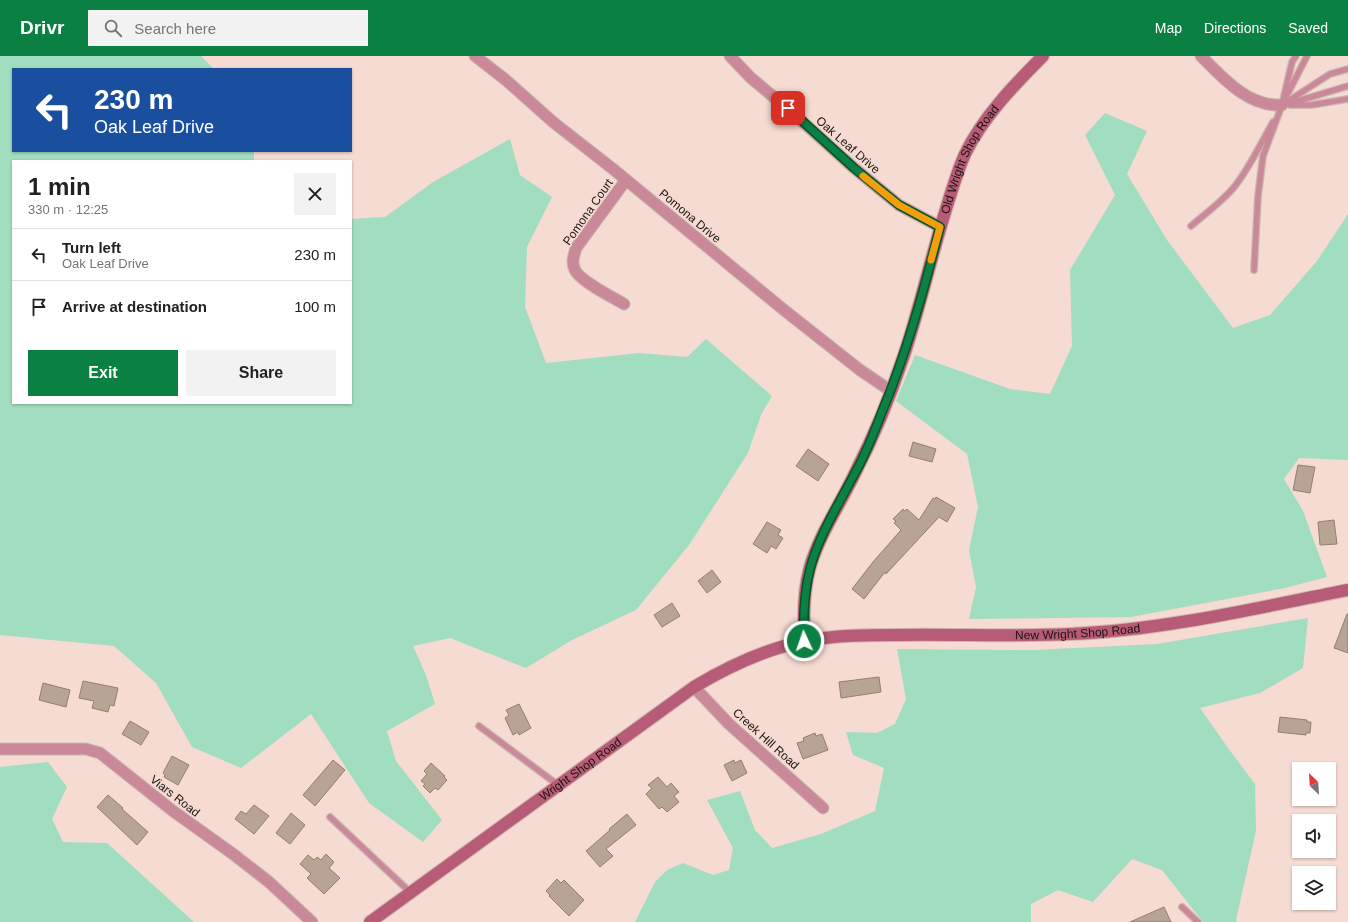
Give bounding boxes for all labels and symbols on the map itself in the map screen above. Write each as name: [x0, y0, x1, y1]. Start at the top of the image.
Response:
pin: [771, 91, 805, 125]
street label: Old Wright Shop Road: [938, 102, 1002, 216]
street label: Oak Leaf Drive: [813, 113, 883, 177]
street label: Pomona Court: [560, 176, 616, 248]
street label: Pomona Drive: [656, 186, 724, 246]
position arrow: [783, 620, 825, 662]
street label: New Wright Shop Road: [1015, 621, 1141, 642]
street label: Creek Hill Road: [730, 706, 802, 772]
street label: Wright Shop Road: [537, 735, 624, 804]
north arrow: [1292, 762, 1336, 806]
street label: Viars Road: [147, 772, 203, 820]

